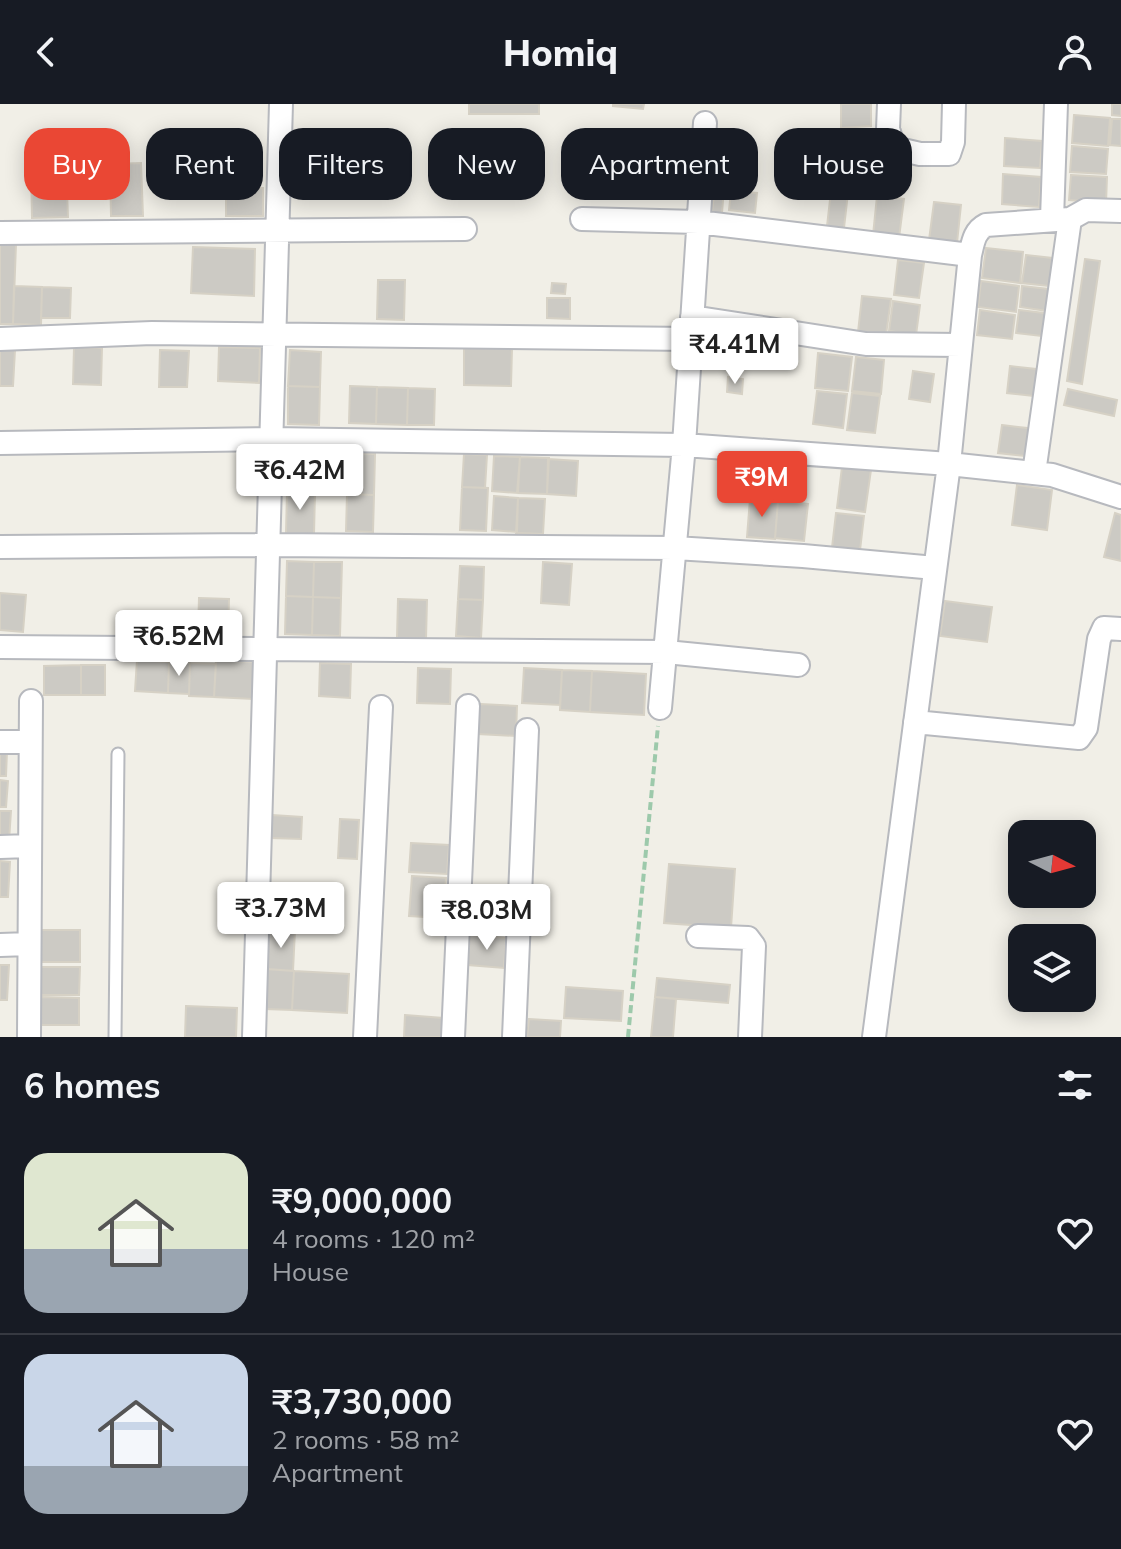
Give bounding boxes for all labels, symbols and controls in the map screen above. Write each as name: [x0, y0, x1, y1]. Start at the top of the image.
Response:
icon: back: [24, 30, 68, 74]
text: Homiq: [503, 30, 618, 75]
icon: person: [1053, 30, 1097, 74]
chip: Buy: [24, 128, 130, 200]
chip: Rent: [146, 128, 263, 200]
chip: Filters: [279, 128, 412, 200]
chip: New: [428, 128, 545, 200]
chip: Apartment: [561, 128, 758, 200]
chip: House: [774, 128, 912, 200]
pin: ₹4.41M: [670, 318, 800, 386]
text: ₹4.41M: [689, 327, 781, 360]
pin: ₹6.42M: [235, 444, 365, 512]
pin: ₹9M: [723, 451, 801, 519]
text: ₹6.42M: [254, 453, 346, 486]
text: ₹9M: [735, 460, 789, 493]
pin: ₹6.52M: [114, 610, 244, 678]
text: ₹6.52M: [133, 619, 225, 652]
north arrow: [1008, 820, 1096, 908]
map controls: [1008, 820, 1096, 1012]
pin: ₹3.73M: [216, 882, 346, 950]
pin: ₹8.03M: [422, 884, 552, 952]
text: ₹3.73M: [235, 891, 327, 924]
text: ₹8.03M: [441, 893, 533, 926]
button: layers: [1008, 924, 1096, 1012]
icon: filters: [1053, 1063, 1097, 1107]
text: 6 homes: [24, 1064, 161, 1107]
text: ₹9,000,000: [272, 1179, 452, 1222]
icon: home: [88, 1185, 184, 1281]
icon: heart: [1053, 1211, 1097, 1255]
text: 4 rooms · 120 m²: [272, 1222, 475, 1255]
text: House: [272, 1255, 349, 1288]
text: ₹3,730,000: [272, 1380, 452, 1423]
icon: home: [88, 1386, 184, 1482]
icon: heart: [1053, 1412, 1097, 1456]
text: 2 rooms · 58 m²: [272, 1423, 459, 1456]
text: Apartment: [272, 1456, 403, 1489]

